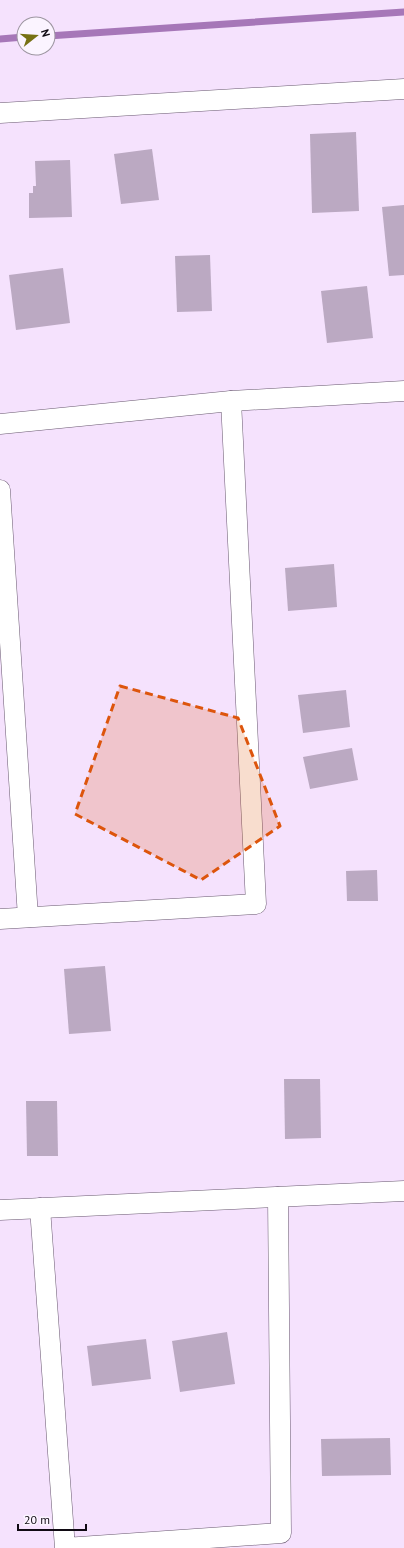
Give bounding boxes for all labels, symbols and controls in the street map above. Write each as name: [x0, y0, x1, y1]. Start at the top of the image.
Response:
north arrow: [16, 16, 56, 56]
text: N: [38, 28, 53, 39]
scale bar: [18, 1506, 86, 1532]
text: 20 m: [24, 1512, 50, 1527]

